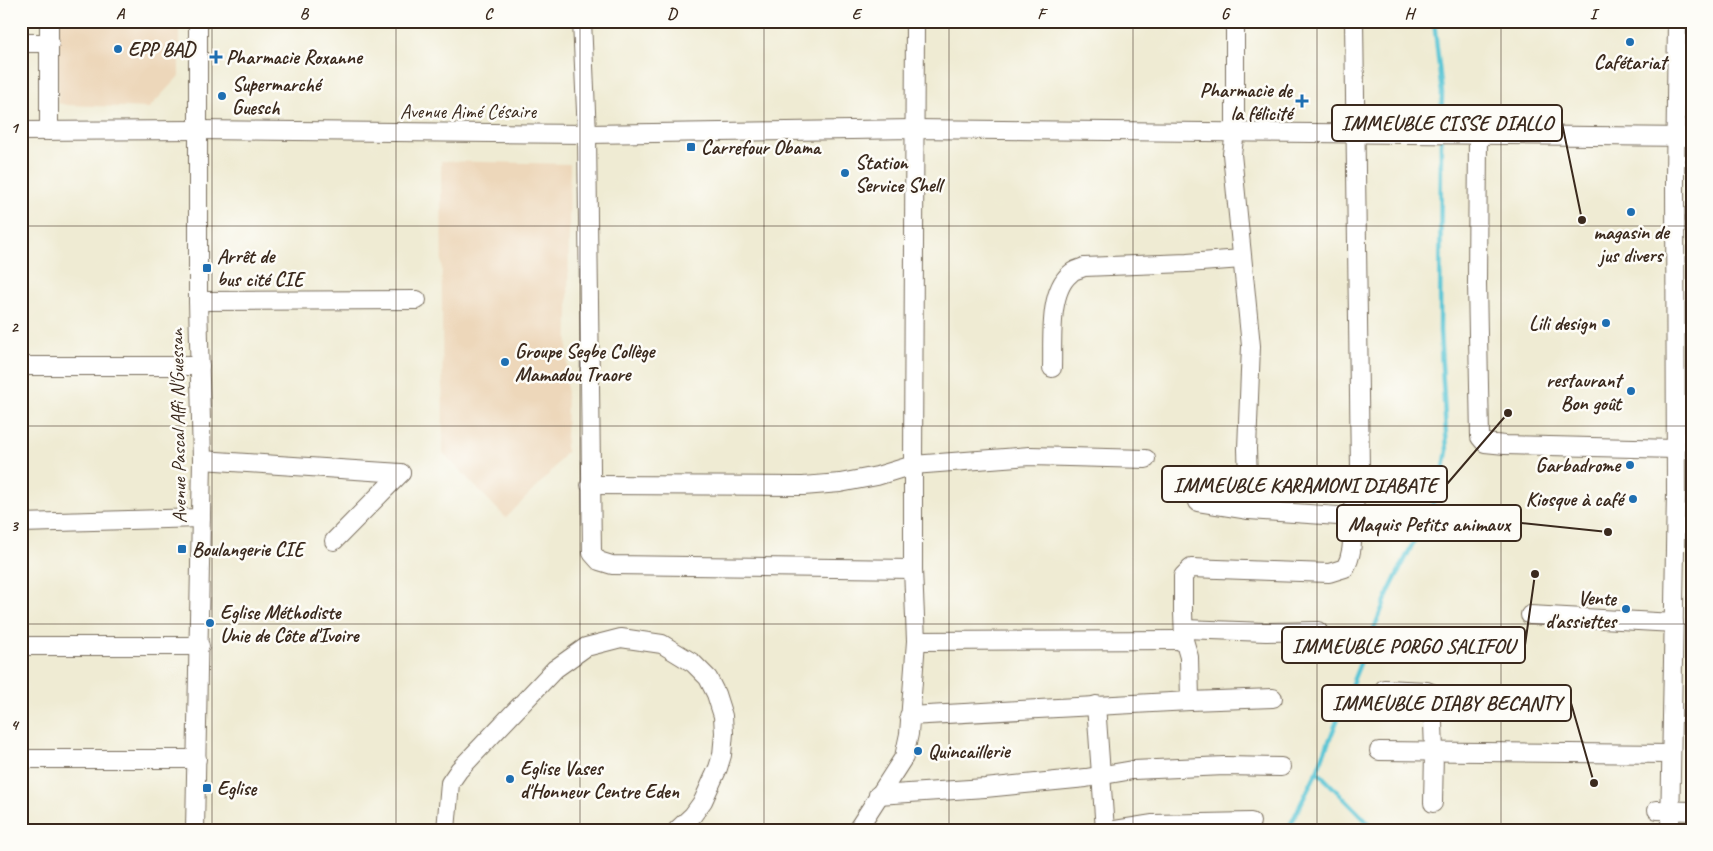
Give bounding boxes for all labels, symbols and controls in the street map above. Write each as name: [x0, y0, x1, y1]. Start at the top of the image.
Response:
text: A: [116, 4, 126, 24]
text: B: [300, 4, 310, 24]
text: C: [484, 4, 494, 24]
text: D: [667, 4, 678, 24]
text: E: [852, 4, 863, 24]
text: F: [1037, 4, 1048, 24]
text: G: [1221, 4, 1231, 24]
text: H: [1404, 4, 1416, 24]
text: I: [1590, 4, 1600, 24]
marker: Cafétariat: [1624, 36, 1636, 48]
place label: EPP BAD: [128, 37, 197, 62]
marker: EPP BAD: [112, 43, 124, 55]
place label: Pharmacie Roxanne: [226, 45, 364, 70]
place label: Cafétariat: [1594, 50, 1670, 75]
marker: Pharmacie Roxanne: [210, 51, 222, 63]
place label: Supermarché Guesch: [232, 72, 324, 120]
place label: Pharmacie de la félicité: [1200, 78, 1295, 126]
marker: Supermarché Guesch: [216, 90, 228, 102]
marker: Pharmacie de la félicité: [1296, 95, 1308, 107]
street label: Avenue Aimé Césaire: [400, 99, 538, 124]
callout: IMMEUBLE CISSE DIALLO: [1332, 105, 1562, 141]
text: IMMEUBLE CISSE DIALLO: [1341, 110, 1556, 136]
text: 1: [10, 118, 19, 138]
place label: Carrefour Obama: [701, 135, 822, 160]
marker: Carrefour Obama: [685, 141, 697, 153]
place label: Station Service Shell: [855, 150, 945, 198]
marker: Station Service Shell: [839, 167, 851, 179]
marker: magasin de jus divers: [1625, 206, 1637, 218]
place label: magasin de jus divers: [1593, 220, 1671, 268]
place label: Arrêt de bus cité CIE: [217, 244, 307, 292]
marker: Arrêt de bus cité CIE: [201, 262, 213, 274]
place label: Lili design: [1529, 311, 1597, 336]
text: 2: [10, 317, 19, 337]
marker: Lili design: [1600, 317, 1612, 329]
street label: Avenue Pascal Affi N'Guessan: [164, 327, 192, 524]
place label: Groupe Segbe Collège Mamadou Traore: [515, 339, 657, 387]
marker: Groupe Segbe Collège Mamadou Traore: [499, 356, 511, 368]
place label: restaurant Bon goût: [1546, 368, 1624, 416]
marker: restaurant Bon goût: [1625, 385, 1637, 397]
place label: Garbadrome: [1536, 453, 1622, 478]
marker: Garbadrome: [1624, 459, 1636, 471]
callout: IMMEUBLE KARAMONI DIABATE: [1162, 466, 1447, 502]
text: IMMEUBLE KARAMONI DIABATE: [1173, 472, 1440, 498]
place label: Kiosque à café: [1526, 487, 1626, 512]
marker: Kiosque à café: [1627, 493, 1639, 505]
callout: Maquis Petits animaux: [1337, 505, 1521, 541]
text: Maquis Petits animaux: [1348, 511, 1512, 537]
text: 3: [10, 516, 19, 536]
place label: Boulangerie CIE: [192, 537, 307, 562]
marker: Boulangerie CIE: [176, 543, 188, 555]
place label: Vente d'assiettes: [1545, 586, 1618, 634]
place label: Eglise Méthodiste Unie de Côte d'Ivoire: [220, 600, 360, 648]
marker: Vente d'assiettes: [1620, 603, 1632, 615]
marker: Eglise Méthodiste Unie de Côte d'Ivoire: [204, 617, 216, 629]
callout: IMMEUBLE PORGO SALIFOU: [1282, 627, 1525, 663]
text: IMMEUBLE PORGO SALIFOU: [1292, 633, 1519, 659]
callout: IMMEUBLE DIABY BECANTY: [1322, 685, 1571, 721]
text: IMMEUBLE DIABY BECANTY: [1332, 690, 1566, 716]
text: 4: [10, 715, 19, 735]
place label: Quincaillerie: [928, 739, 1012, 764]
marker: Quincaillerie: [912, 745, 924, 757]
place label: Eglise Vases d'Honneur Centre Eden: [520, 756, 680, 804]
marker: Eglise Vases d'Honneur Centre Eden: [504, 773, 516, 785]
place label: Eglise: [217, 776, 257, 801]
marker: Eglise: [201, 782, 213, 794]

